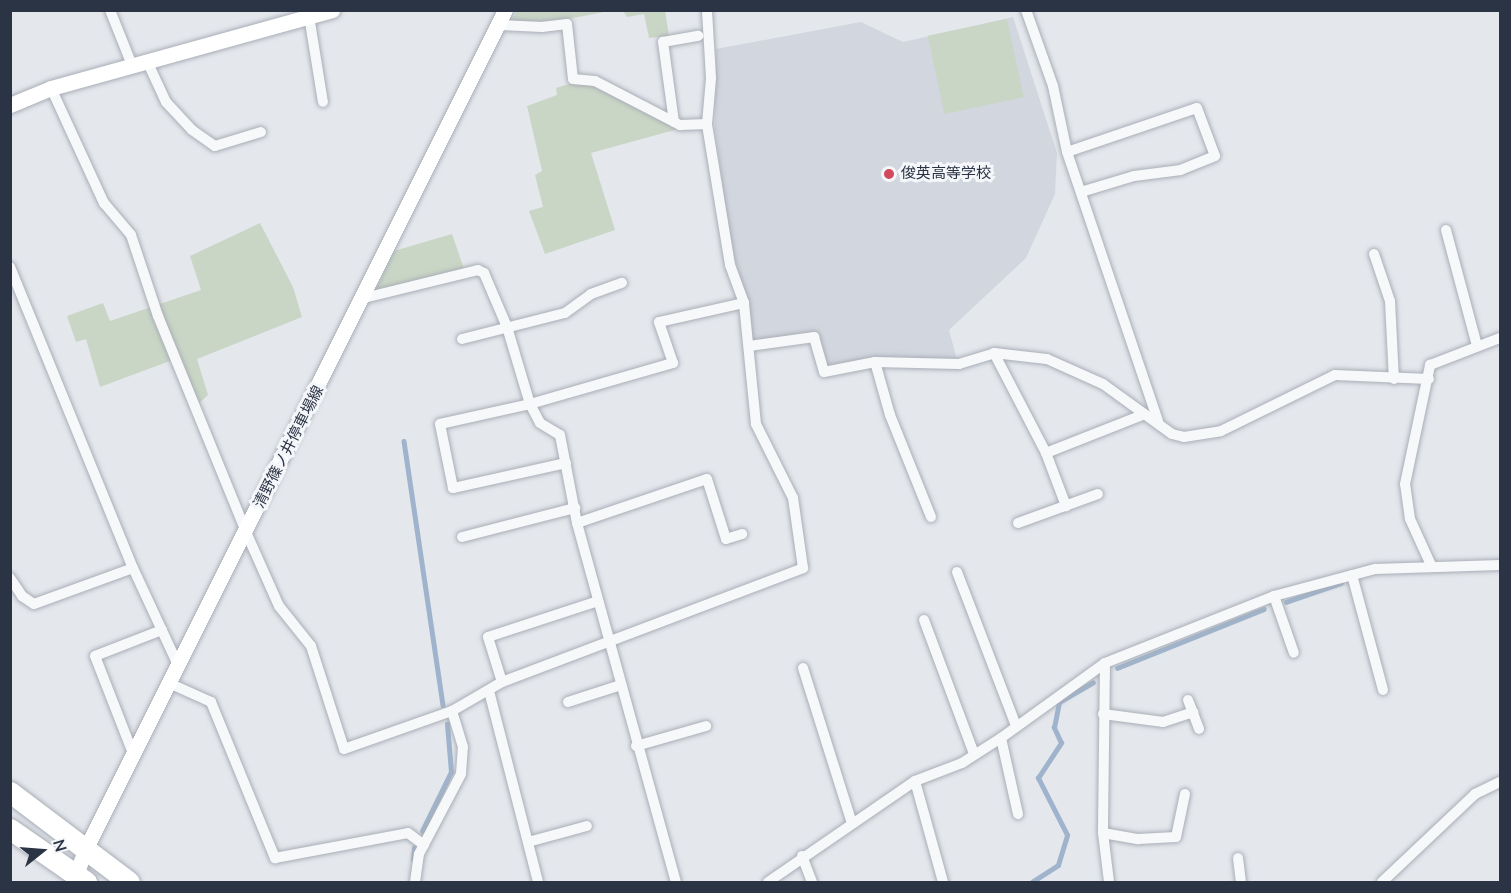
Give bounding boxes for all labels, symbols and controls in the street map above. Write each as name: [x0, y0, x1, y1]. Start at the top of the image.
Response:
place label: 俊英高等学校: [901, 165, 991, 183]
marker: 俊英高等学校: [882, 167, 896, 181]
street label: 清野篠ノ井停車場線: [250, 383, 328, 511]
north arrow: [12, 821, 72, 881]
text: N: [47, 837, 71, 855]

